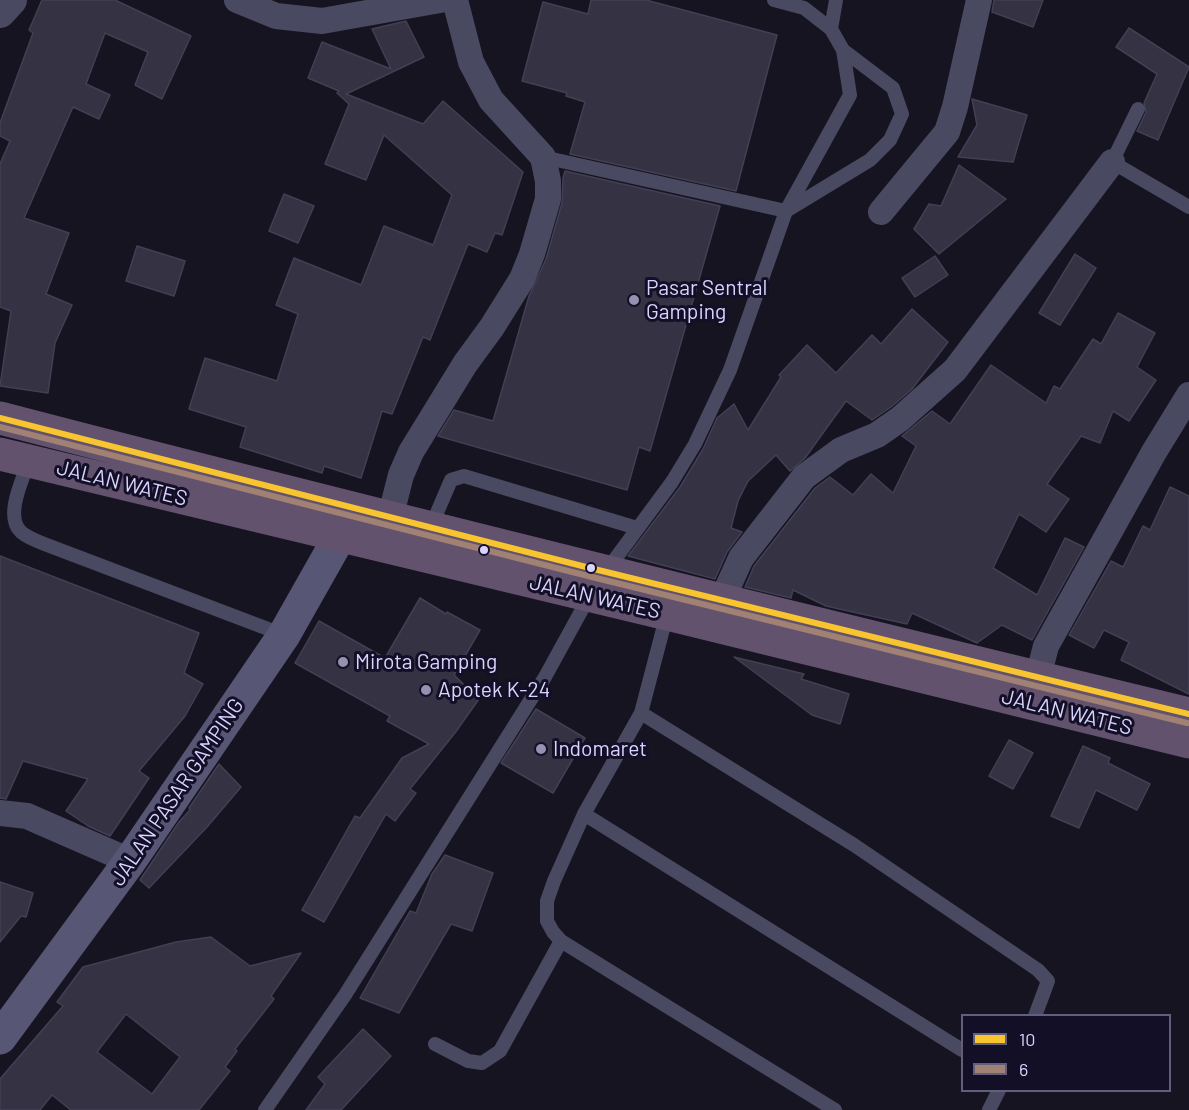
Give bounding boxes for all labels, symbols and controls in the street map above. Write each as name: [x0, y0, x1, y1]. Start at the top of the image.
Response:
place label: Pasar Sentral Gamping: [646, 275, 767, 325]
marker: Pasar Sentral Gamping: [627, 293, 641, 307]
street label: JALAN WATES: [54, 455, 190, 511]
unlabelled marker: [478, 544, 490, 556]
unlabelled marker: [585, 562, 597, 574]
street label: JALAN WATES: [527, 570, 663, 624]
place label: Mirota Gamping: [355, 649, 497, 675]
marker: Mirota Gamping: [336, 655, 350, 669]
place label: Apotek K-24: [438, 677, 550, 703]
marker: Apotek K-24: [419, 683, 433, 697]
street label: JALAN WATES: [999, 684, 1135, 740]
street label: JALAN PASAR GAMPING: [105, 694, 249, 890]
place label: Indomaret: [553, 736, 647, 762]
marker: Indomaret: [534, 742, 548, 756]
legend: [961, 1014, 1171, 1092]
text: 10: [1019, 1028, 1035, 1050]
text: 6: [1019, 1058, 1028, 1080]

